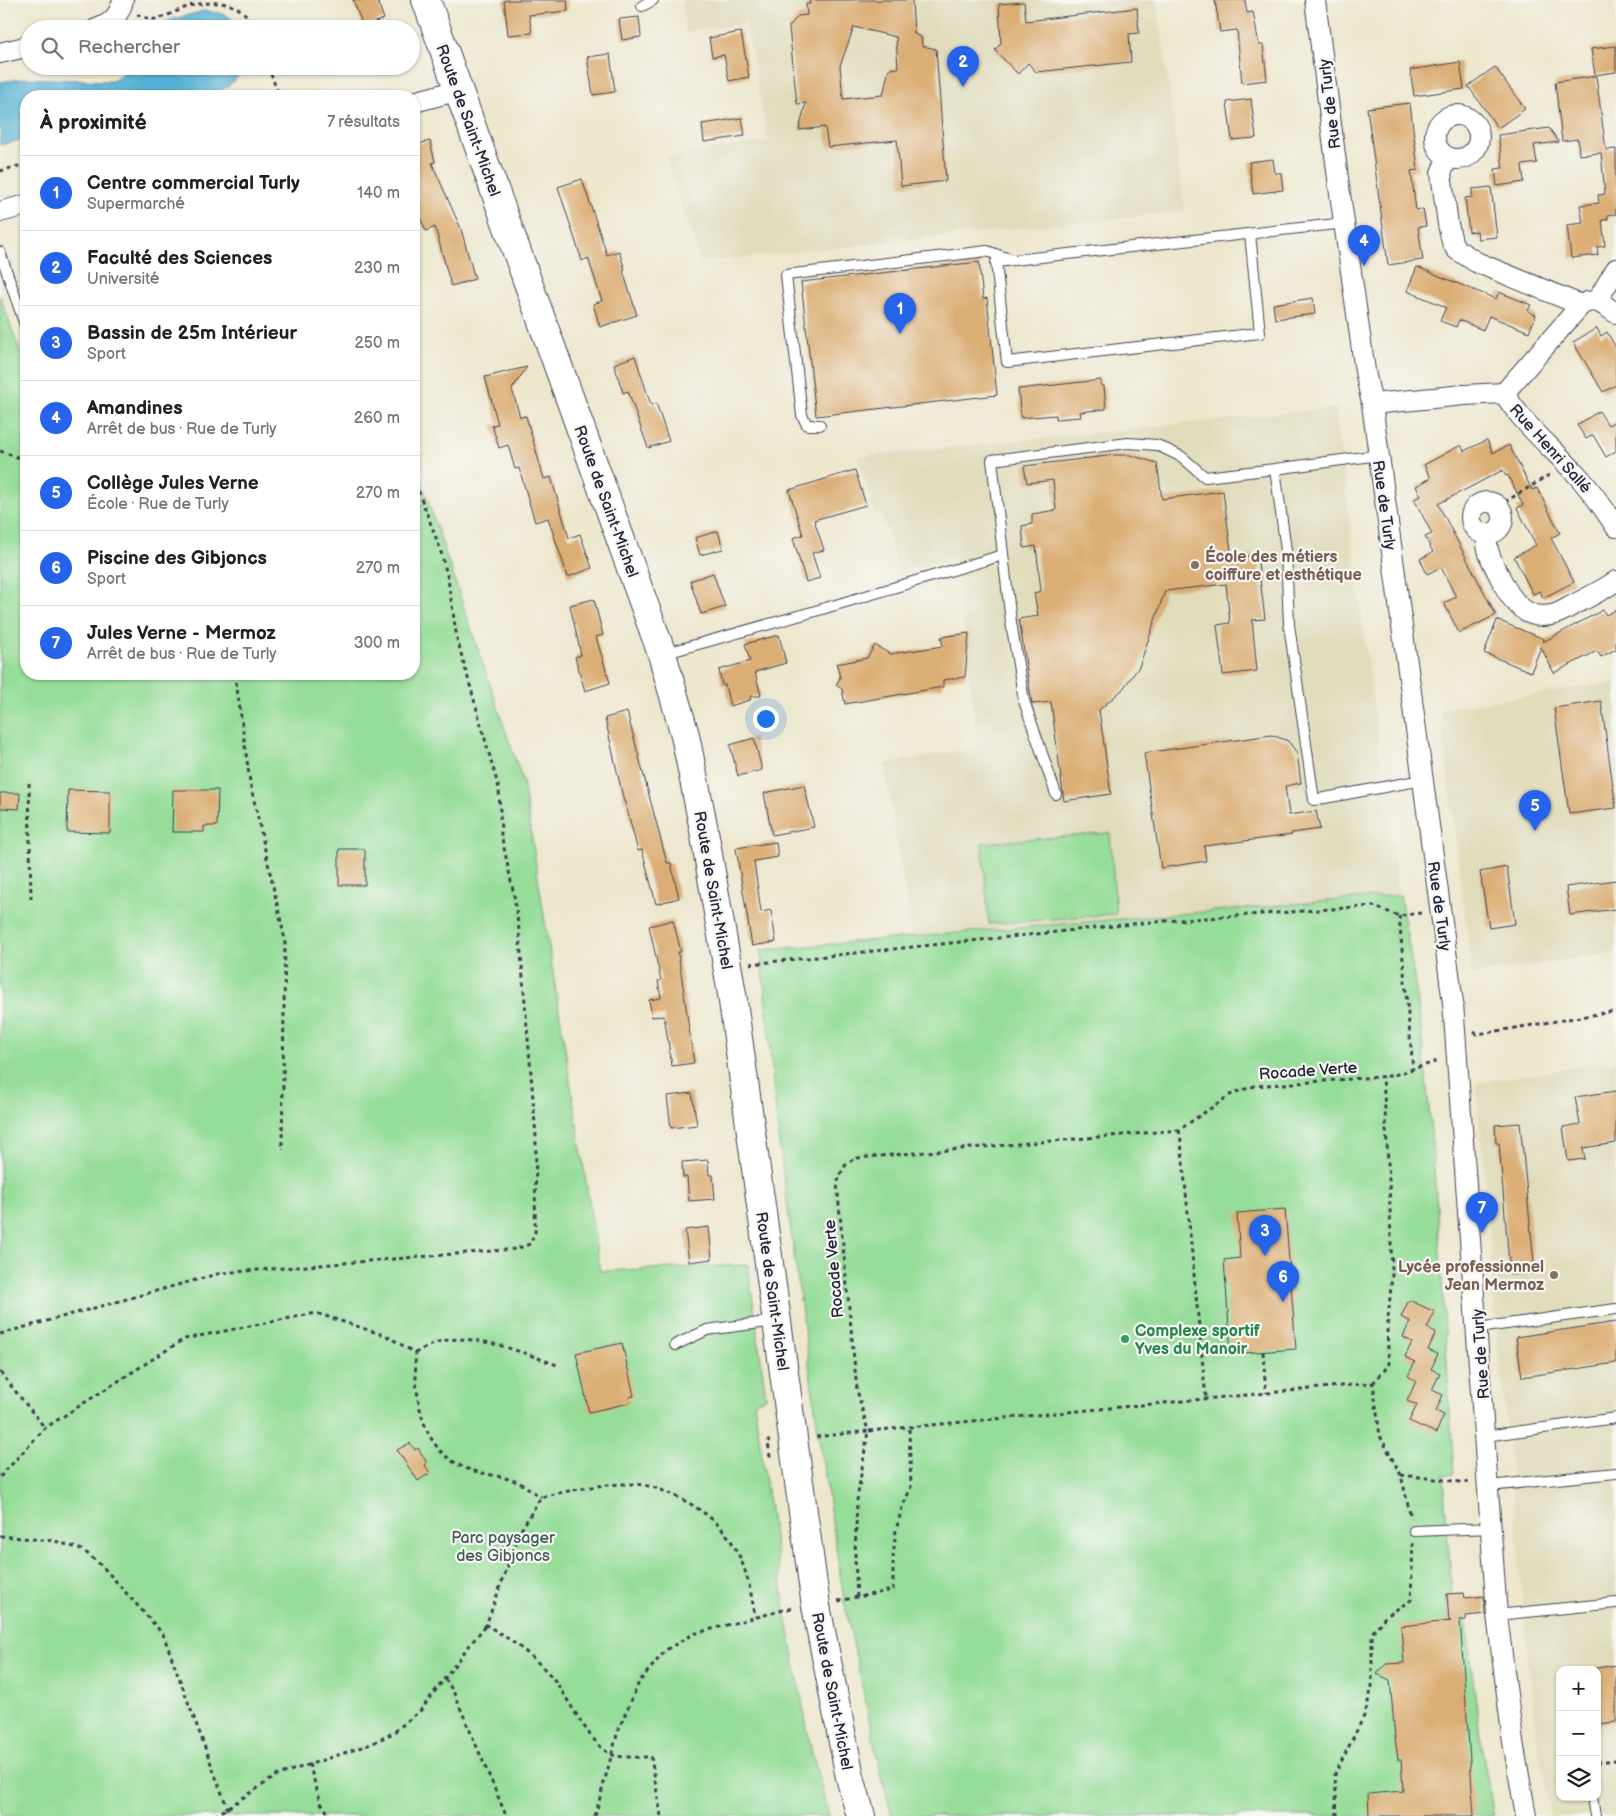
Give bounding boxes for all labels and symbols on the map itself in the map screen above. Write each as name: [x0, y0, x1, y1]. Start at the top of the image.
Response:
street label: Route de Saint-Michel: [431, 42, 504, 199]
pin: 2: [947, 46, 979, 87]
street label: Rue de Turly: [1315, 57, 1345, 150]
pin: 4: [1348, 225, 1380, 266]
pin: 1: [884, 293, 916, 334]
street label: Rue Henri Sallé: [1505, 401, 1595, 498]
street label: Route de Saint-Michel: [569, 423, 642, 580]
street label: Rue de Turly: [1368, 459, 1399, 552]
place label: École des métiers coiffure et esthétique: [1205, 545, 1362, 585]
marker: École des métiers coiffure et esthétique: [1189, 559, 1201, 571]
your location: [753, 706, 779, 732]
pin: 5: [1519, 790, 1551, 831]
street label: Route de Saint-Michel: [689, 810, 736, 971]
street label: Rue de Turly: [1423, 860, 1454, 953]
street label: Rocade Verte: [1258, 1059, 1358, 1084]
pin: 7: [1466, 1192, 1498, 1233]
street label: Route de Saint-Michel: [751, 1210, 792, 1372]
pin: 3: [1249, 1215, 1281, 1256]
street label: Rocade Verte: [821, 1218, 848, 1319]
place label: Lycée professionnel Jean Mermoz: [1398, 1258, 1544, 1295]
pin: 6: [1267, 1261, 1299, 1302]
marker: Lycée professionnel Jean Mermoz: [1548, 1269, 1560, 1281]
street label: Rue de Turly: [1469, 1307, 1494, 1400]
place label: Complexe sportif Yves du Manoir: [1135, 1322, 1261, 1359]
marker: Complexe sportif Yves du Manoir: [1119, 1333, 1131, 1345]
park label: Parc paysager des Gibjoncs: [451, 1529, 555, 1566]
street label: Route de Saint-Michel: [807, 1611, 856, 1772]

